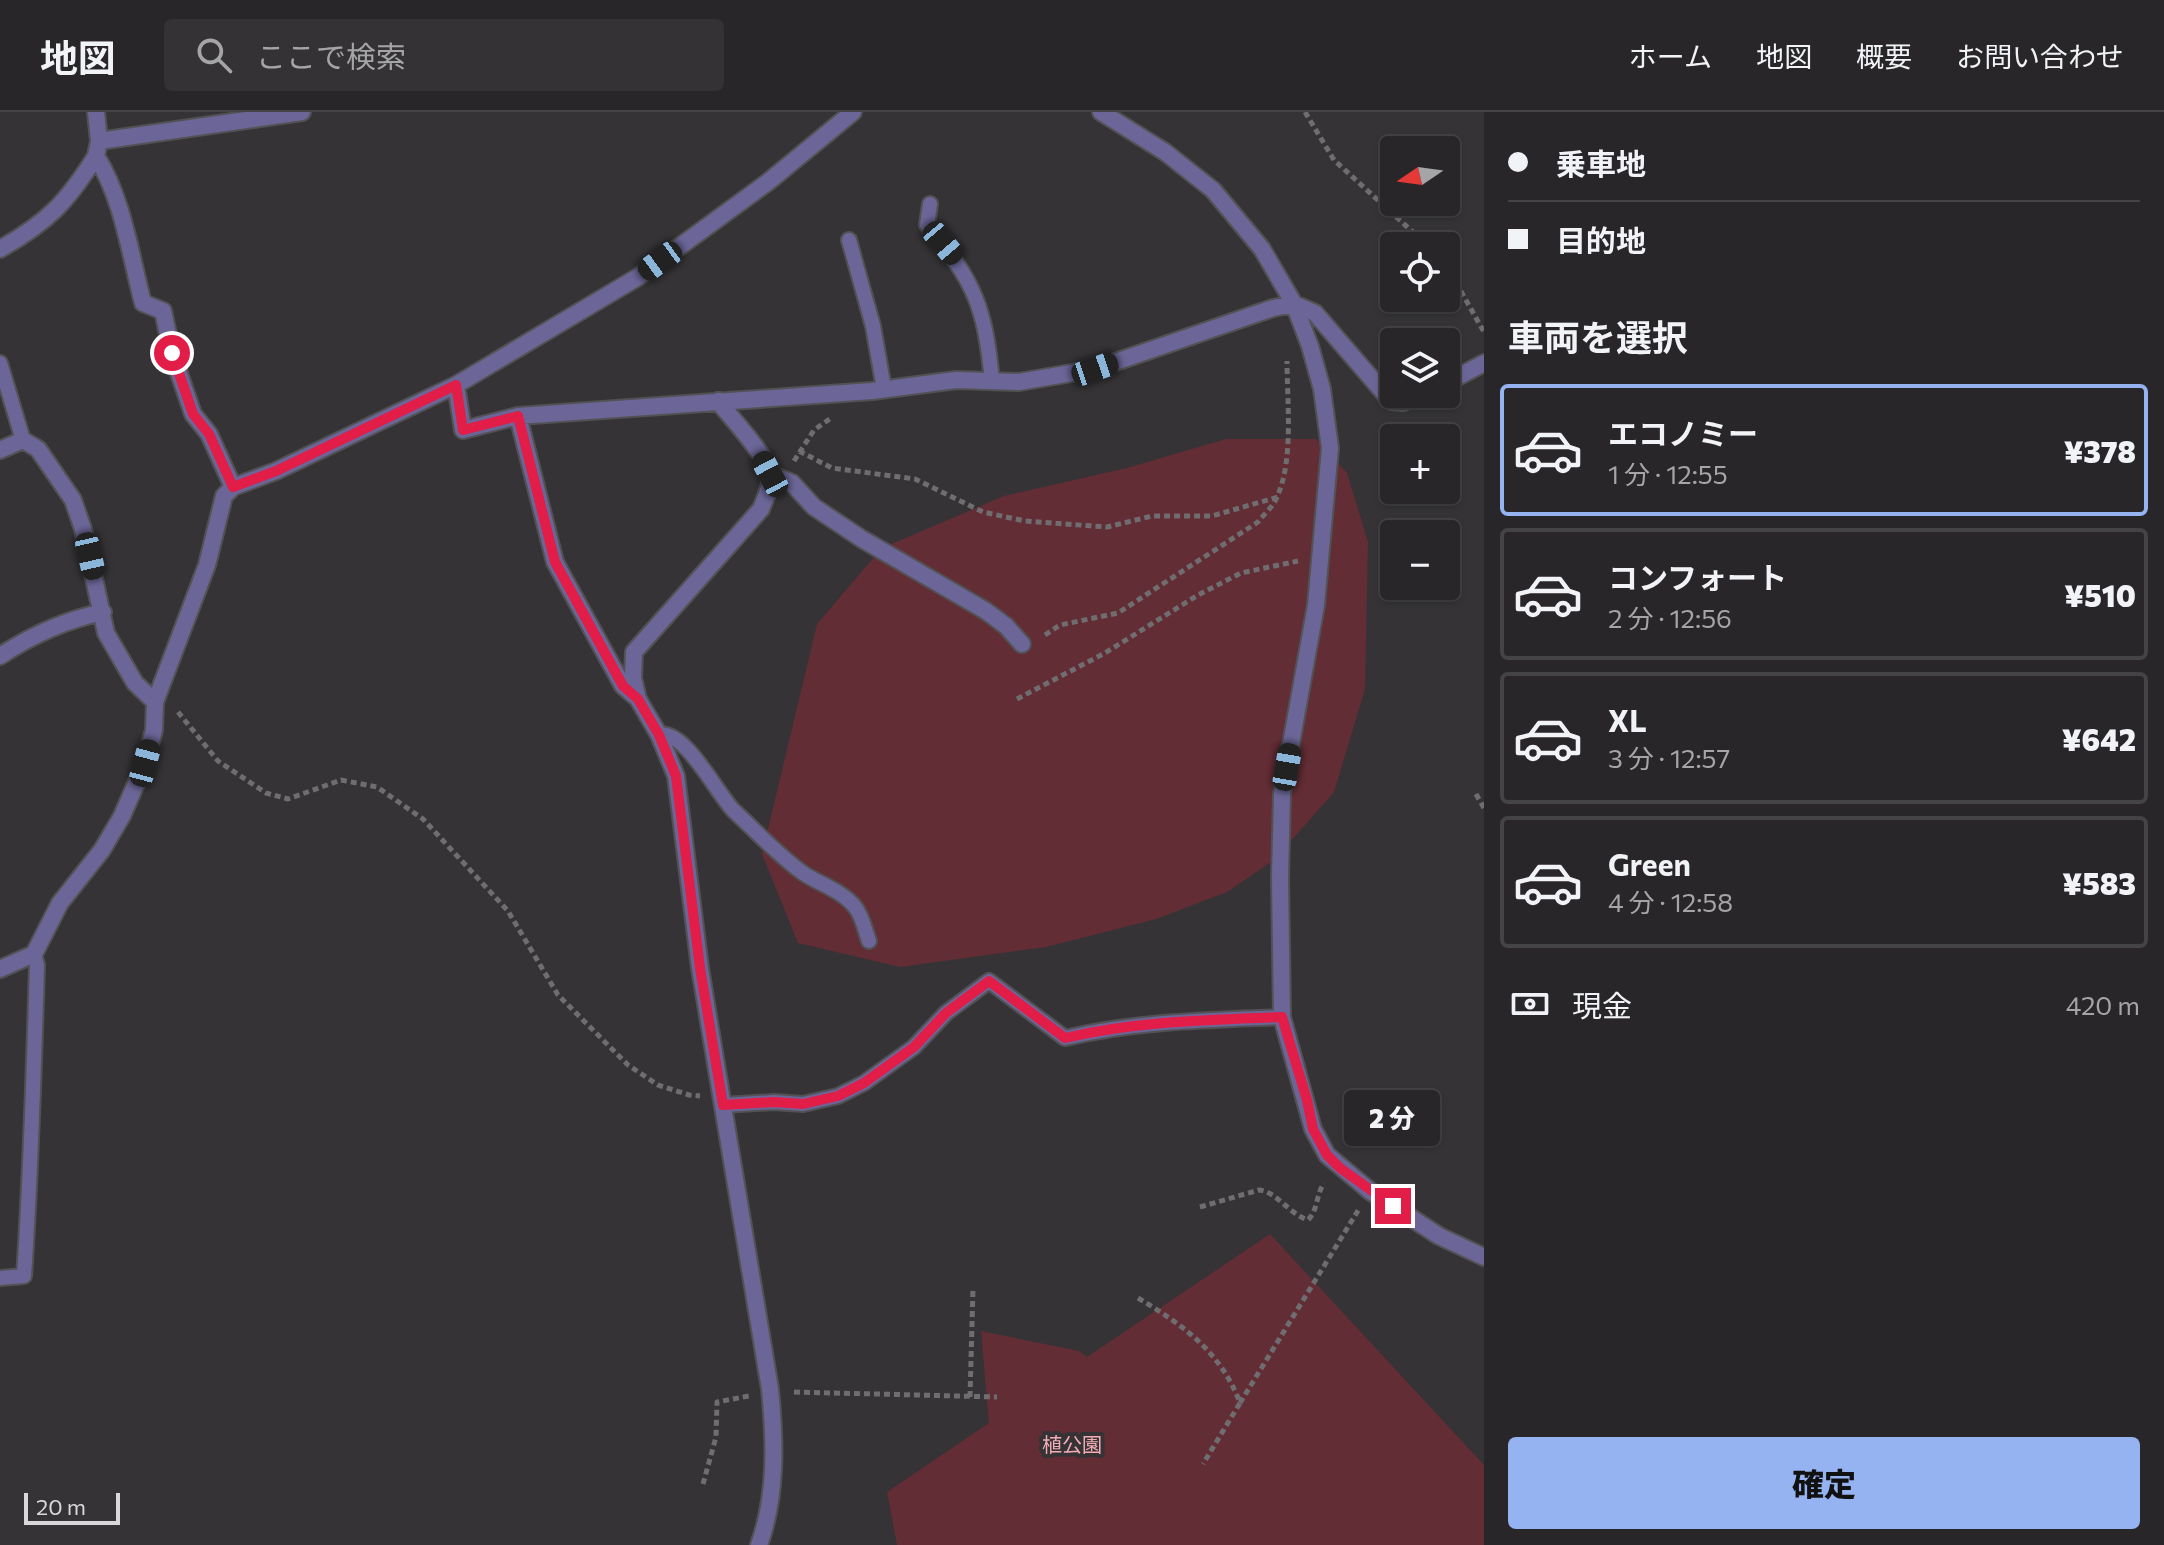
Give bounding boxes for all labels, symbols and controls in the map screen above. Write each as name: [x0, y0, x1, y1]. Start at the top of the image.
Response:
search box: [164, 19, 724, 91]
text: 地図: [40, 33, 116, 80]
icon: search: [192, 33, 236, 77]
text: ここで検索: [256, 37, 406, 74]
text: ホーム: [1629, 39, 1712, 73]
text: 地図: [1756, 39, 1812, 73]
text: 概要: [1856, 39, 1912, 73]
text: お問い合わせ: [1956, 39, 2124, 73]
north arrow: [1380, 136, 1460, 216]
map controls: [1380, 136, 1460, 600]
text: 乗車地: [1556, 144, 1646, 181]
car: [918, 217, 968, 269]
text: 目的地: [1556, 221, 1646, 258]
button: locate: [1380, 232, 1460, 312]
car: [634, 237, 686, 285]
text: 車両を選択: [1508, 314, 1688, 358]
button: layers: [1380, 328, 1460, 408]
route start: [154, 335, 190, 371]
car: [1068, 350, 1122, 388]
icon: car: [1512, 414, 1584, 486]
text: エコノミー: [1608, 414, 1758, 451]
button: +: [1380, 424, 1460, 504]
text: ¥378: [2064, 432, 2136, 469]
car: [748, 447, 792, 501]
text: 1 分 · 12:55: [1608, 458, 1728, 489]
button: −: [1380, 520, 1460, 600]
car: [73, 530, 107, 582]
icon: car: [1512, 558, 1584, 630]
text: コンフォート: [1608, 558, 1787, 595]
text: ¥510: [2064, 576, 2136, 613]
text: 2 分 · 12:56: [1608, 602, 1732, 633]
text: XL: [1608, 701, 1647, 738]
icon: car: [1512, 702, 1584, 774]
text: ¥642: [2062, 720, 2136, 757]
car: [127, 737, 163, 789]
car: [1271, 741, 1303, 793]
text: 3 分 · 12:57: [1608, 742, 1730, 773]
text: Green: [1608, 845, 1691, 882]
icon: car: [1512, 846, 1584, 918]
text: ¥583: [2062, 864, 2136, 901]
text: 4 分 · 12:58: [1608, 886, 1733, 917]
icon: cash: [1508, 982, 1552, 1026]
text: 現金: [1572, 986, 1632, 1023]
text: 420 m: [2066, 989, 2140, 1020]
callout: 2 分: [1345, 1090, 1441, 1146]
text: 2 分: [1369, 1102, 1415, 1133]
route end: [1375, 1188, 1411, 1224]
park label: 植公園: [1042, 1432, 1102, 1456]
button: 確定: [1508, 1437, 2140, 1529]
scale bar: [24, 1489, 120, 1525]
text: 20 m: [36, 1493, 86, 1520]

